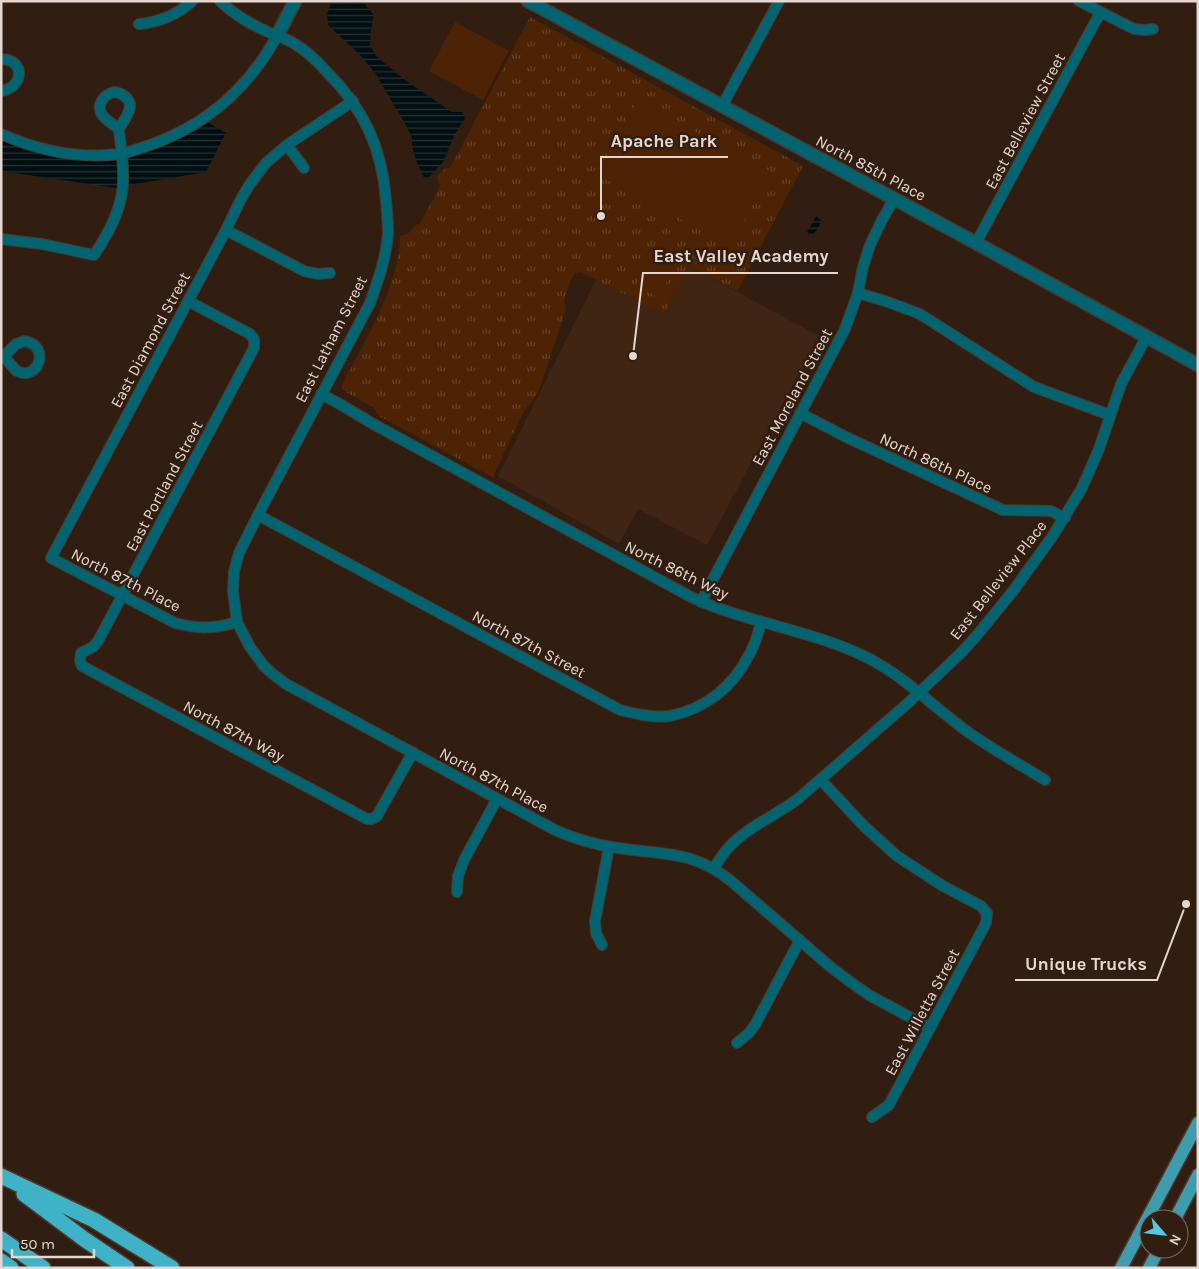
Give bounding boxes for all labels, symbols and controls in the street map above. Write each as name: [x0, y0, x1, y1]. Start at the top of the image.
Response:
street label: East Belleview Street: [981, 50, 1069, 192]
callout: Apache Park: [601, 124, 728, 157]
text: Apache Park: [611, 130, 717, 152]
street label: North 85th Place: [813, 131, 929, 205]
callout: East Valley Academy: [643, 240, 838, 273]
text: East Valley Academy: [653, 245, 829, 267]
street label: East Diamond Street: [106, 269, 194, 411]
street label: East Latham Street: [291, 273, 371, 405]
street label: East Moreland Street: [748, 325, 836, 469]
street label: East Portland Street: [121, 417, 207, 555]
street label: North 86th Place: [877, 429, 995, 497]
street label: East Belleview Place: [945, 516, 1051, 644]
street label: North 86th Way: [622, 537, 733, 604]
street label: North 87th Place: [68, 544, 184, 616]
street label: North 87th Street: [469, 606, 589, 682]
street label: North 87th Way: [180, 696, 288, 766]
street label: North 87th Place: [436, 743, 552, 817]
street label: East Willetta Street: [881, 945, 963, 1079]
callout: Unique Trucks: [1015, 947, 1157, 980]
text: Unique Trucks: [1025, 953, 1147, 975]
north arrow: [1139, 1209, 1189, 1259]
scale bar: [12, 1226, 95, 1258]
text: N: [1165, 1231, 1185, 1248]
text: 50 m: [20, 1235, 55, 1253]

